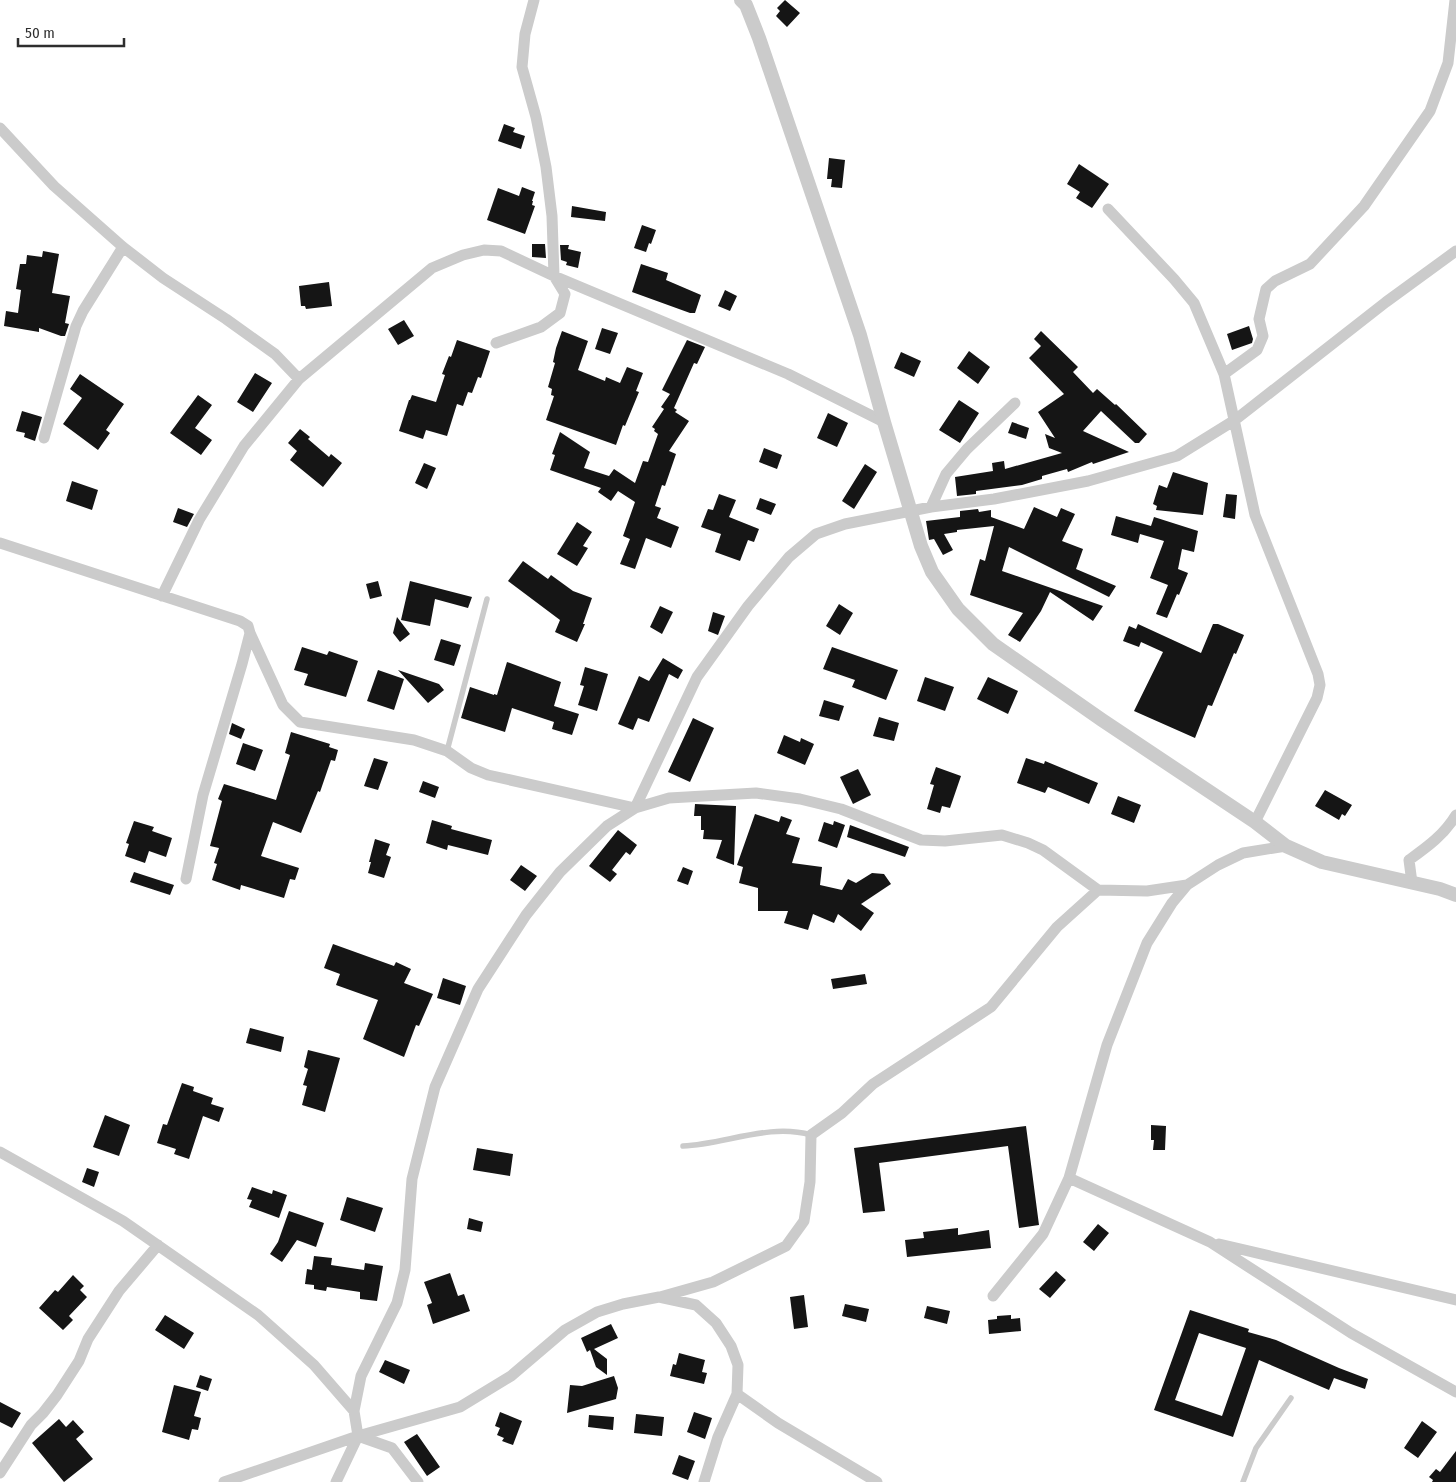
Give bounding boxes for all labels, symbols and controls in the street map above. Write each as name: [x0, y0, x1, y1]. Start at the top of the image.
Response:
scale bar: [18, 15, 124, 47]
text: 50 m: [25, 24, 55, 42]

